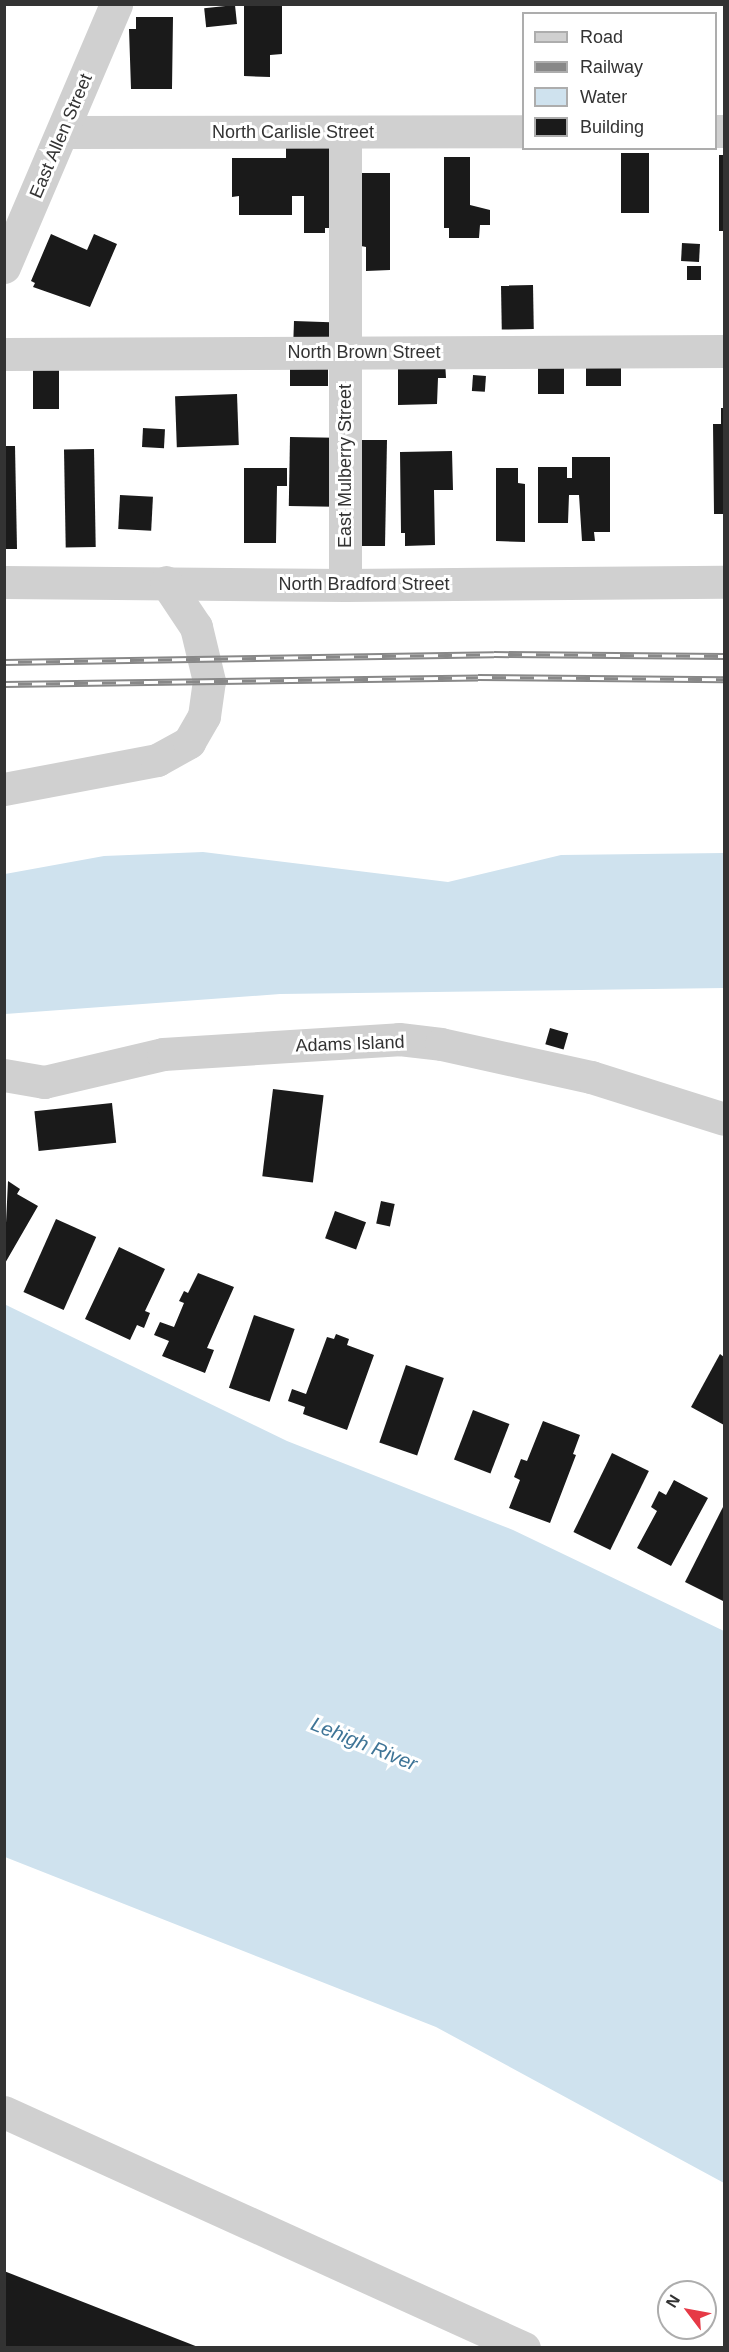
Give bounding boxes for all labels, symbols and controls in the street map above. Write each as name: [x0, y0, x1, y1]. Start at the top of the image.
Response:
legend: [522, 12, 717, 150]
text: Road: [580, 27, 623, 47]
text: Railway: [580, 57, 643, 77]
street label: East Allen Street: [25, 70, 97, 202]
text: Water: [580, 87, 627, 107]
text: Building: [580, 117, 644, 137]
street label: North Carlisle Street: [212, 121, 374, 143]
street label: North Brown Street: [287, 341, 441, 363]
street label: East Mulberry Street: [334, 384, 356, 548]
street label: North Bradford Street: [278, 573, 450, 595]
street label: Adams Island: [295, 1031, 405, 1057]
water label: Lehigh River: [307, 1712, 421, 1776]
north arrow: [657, 2280, 717, 2340]
text: N: [663, 2292, 683, 2311]

